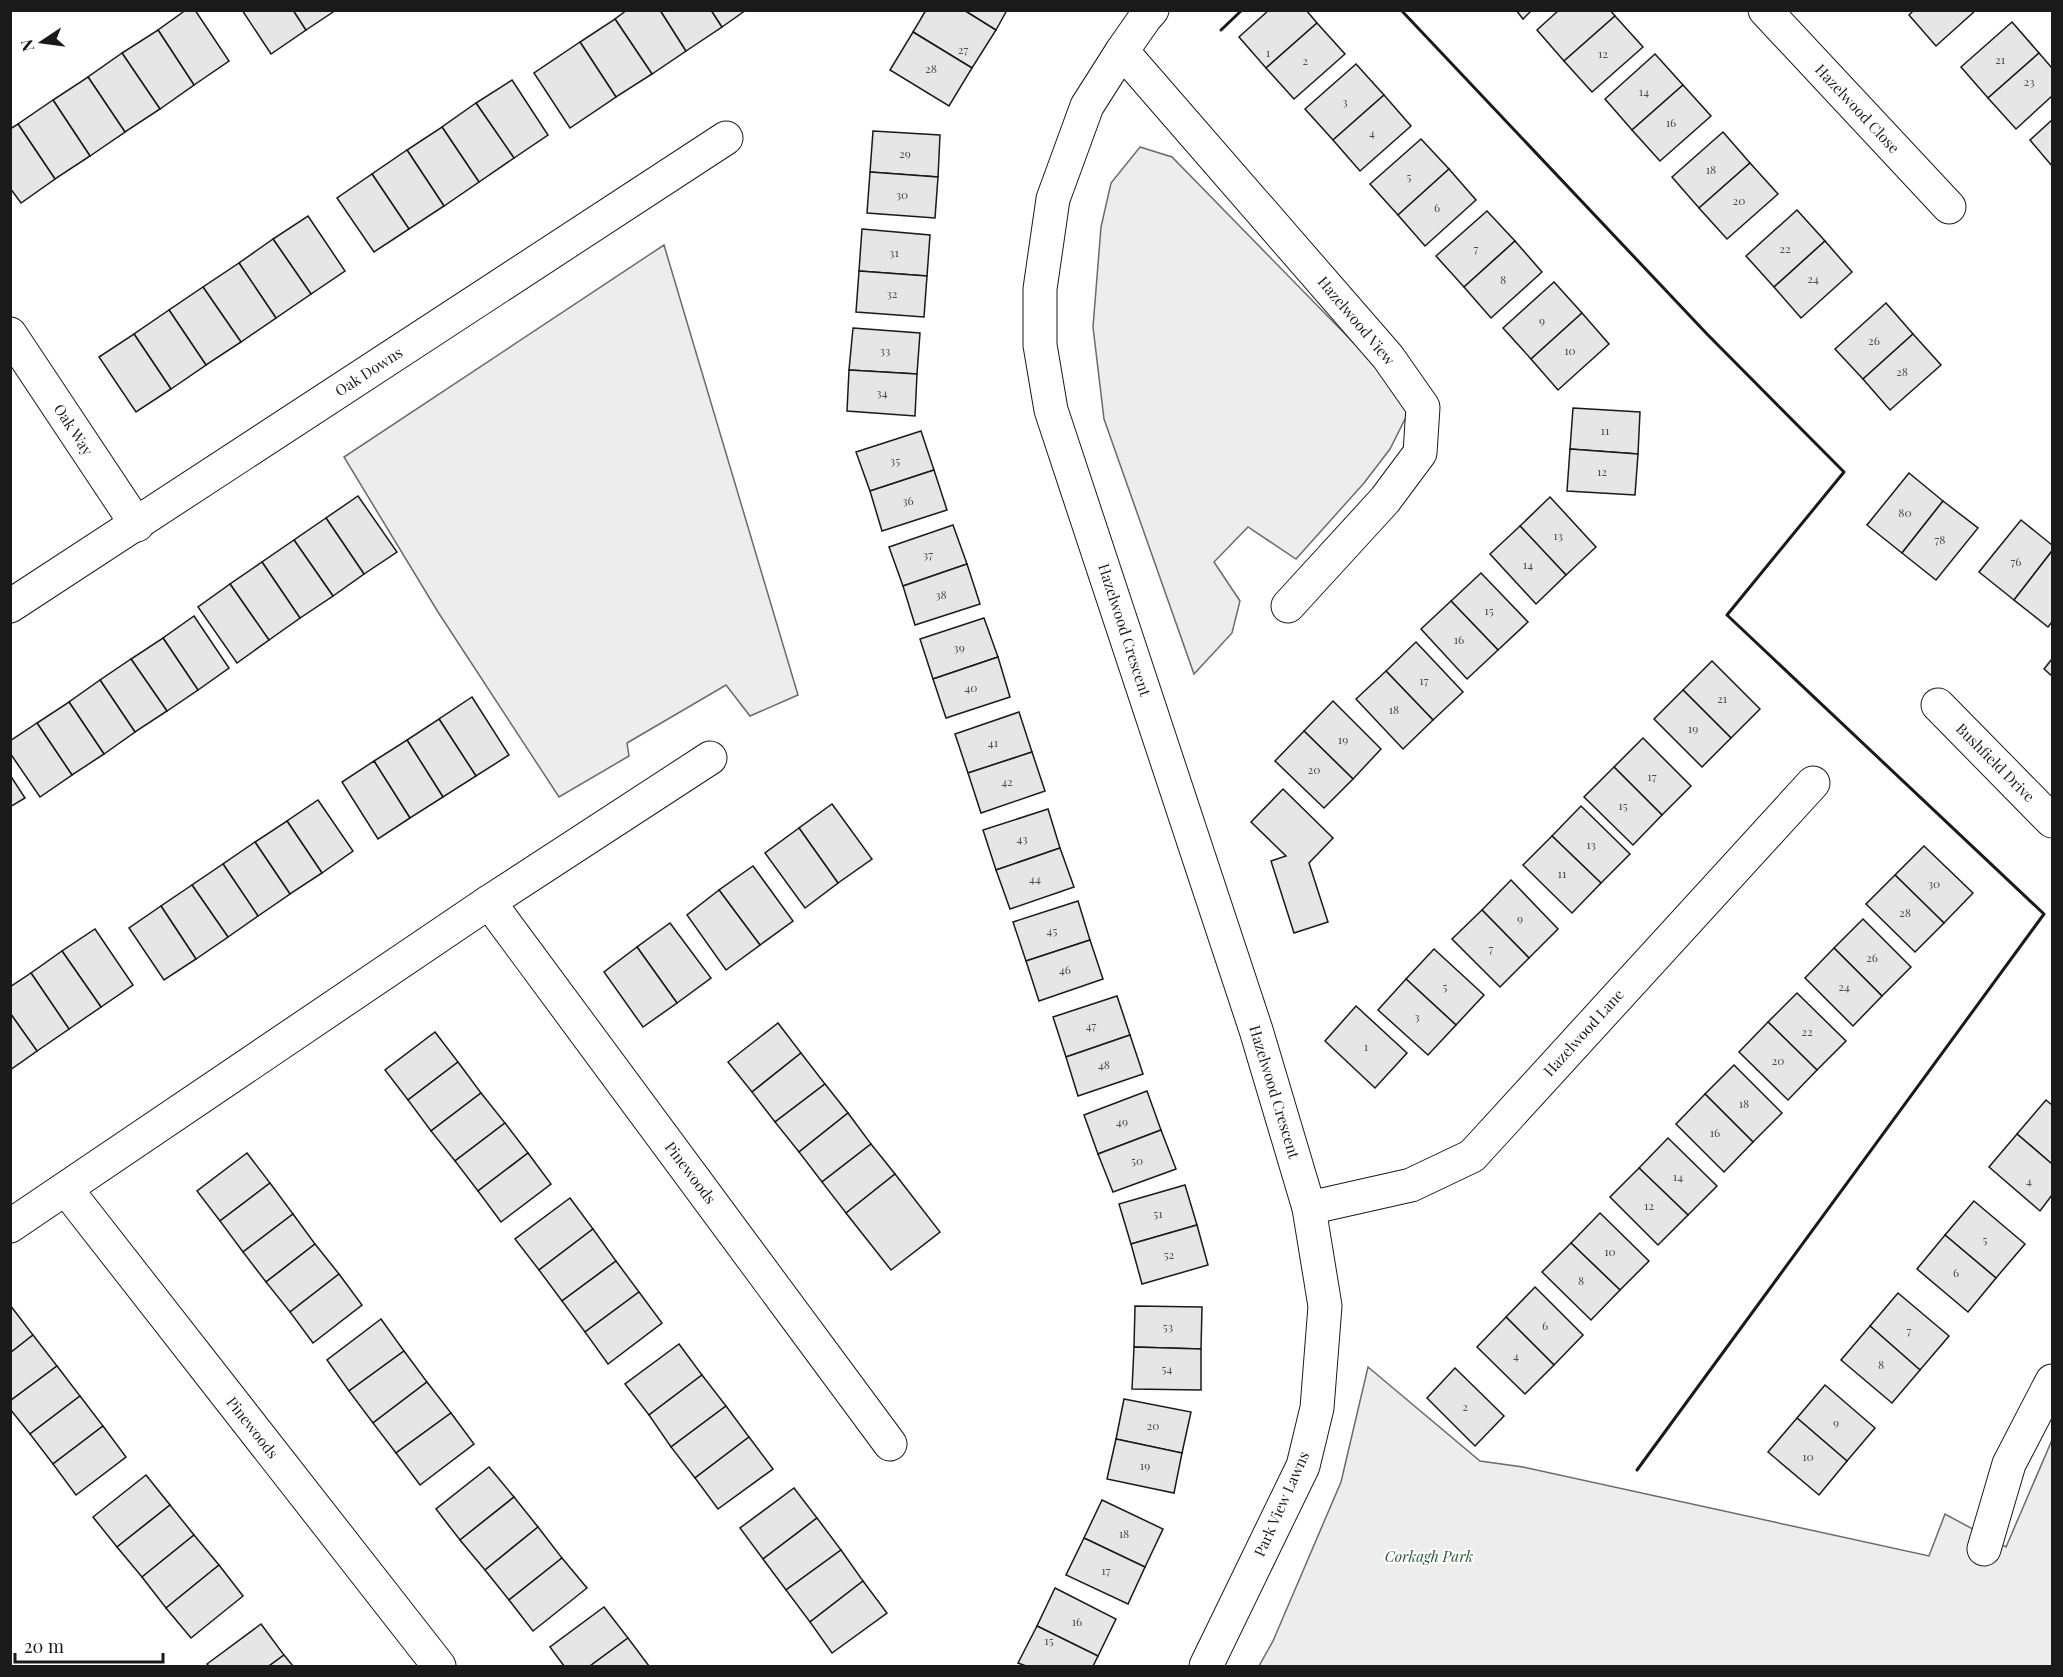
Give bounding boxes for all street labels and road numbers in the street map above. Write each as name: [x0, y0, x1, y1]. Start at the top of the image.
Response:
street label: Hazelwood Close: [1811, 59, 1904, 157]
street label: Hazelwood View: [1314, 272, 1400, 369]
street label: Oak Downs: [331, 342, 406, 400]
street label: Oak Way: [50, 400, 98, 459]
street label: Hazelwood Crescent: [1094, 561, 1156, 699]
street label: Bushfield Drive: [1952, 719, 2039, 806]
street label: Hazelwood Lane: [1539, 984, 1628, 1080]
street label: Hazelwood Crescent: [1245, 1023, 1305, 1161]
street label: Pinewoods: [661, 1137, 721, 1208]
street label: Pinewoods: [222, 1392, 283, 1462]
street label: Park View Lawns: [1249, 1448, 1313, 1559]

